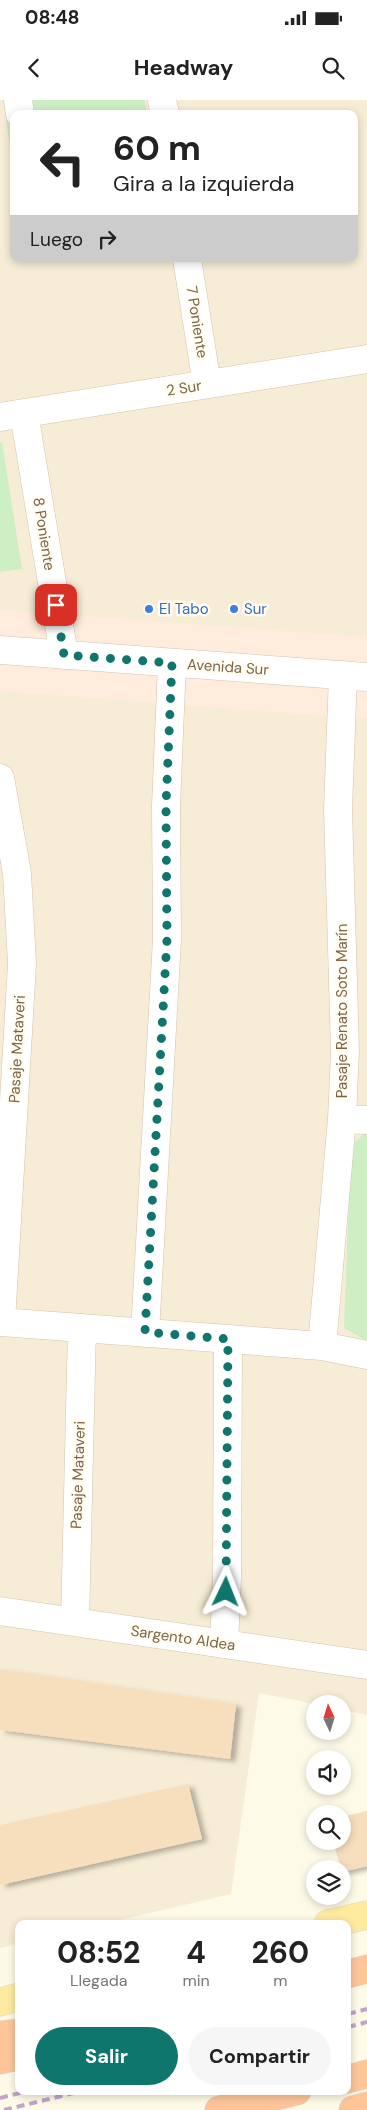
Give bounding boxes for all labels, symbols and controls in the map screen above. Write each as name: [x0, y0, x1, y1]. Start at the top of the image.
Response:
text: 08:48: [25, 5, 80, 30]
text: Headway: [134, 53, 233, 82]
icon: back: [20, 54, 48, 82]
icon: search: [319, 54, 347, 82]
text: 60 m: [113, 125, 201, 171]
icon: left: [30, 130, 95, 195]
text: Gira a la izquierda: [113, 169, 294, 198]
icon: right: [93, 225, 121, 253]
text: Luego: [30, 227, 83, 252]
street label: 7 Poniente: [181, 285, 213, 359]
street label: 2 Sur: [165, 375, 204, 401]
street label: 8 Poniente: [28, 496, 60, 572]
pin: [35, 584, 77, 626]
icon: arrive: [42, 591, 70, 619]
place label: El Tabo: [159, 599, 209, 619]
place label: Sur: [244, 599, 267, 619]
marker: El Tabo: [143, 603, 155, 615]
marker: Sur: [228, 603, 240, 615]
street label: Avenida Sur: [186, 654, 270, 680]
street label: Pasaje Renato Soto Marín: [332, 924, 352, 1098]
street label: Pasaje Mataveri: [4, 995, 30, 1103]
street label: Pasaje Mataveri: [66, 1421, 90, 1529]
position arrow: [199, 1565, 251, 1617]
street label: Sargento Aldea: [129, 1621, 237, 1655]
north arrow: [306, 1695, 351, 1740]
map controls: [306, 1695, 351, 1905]
button: sound: [306, 1750, 351, 1795]
button: search: [306, 1805, 351, 1850]
button: layers: [306, 1860, 351, 1905]
text: 08:52: [57, 1933, 140, 1972]
text: 4: [186, 1933, 206, 1972]
text: 260: [252, 1933, 309, 1972]
text: Llegada: [70, 1970, 127, 1991]
text: min: [182, 1970, 210, 1991]
text: m: [273, 1970, 287, 1991]
button: Salir: [35, 2027, 178, 2085]
button: Compartir: [188, 2027, 331, 2085]

